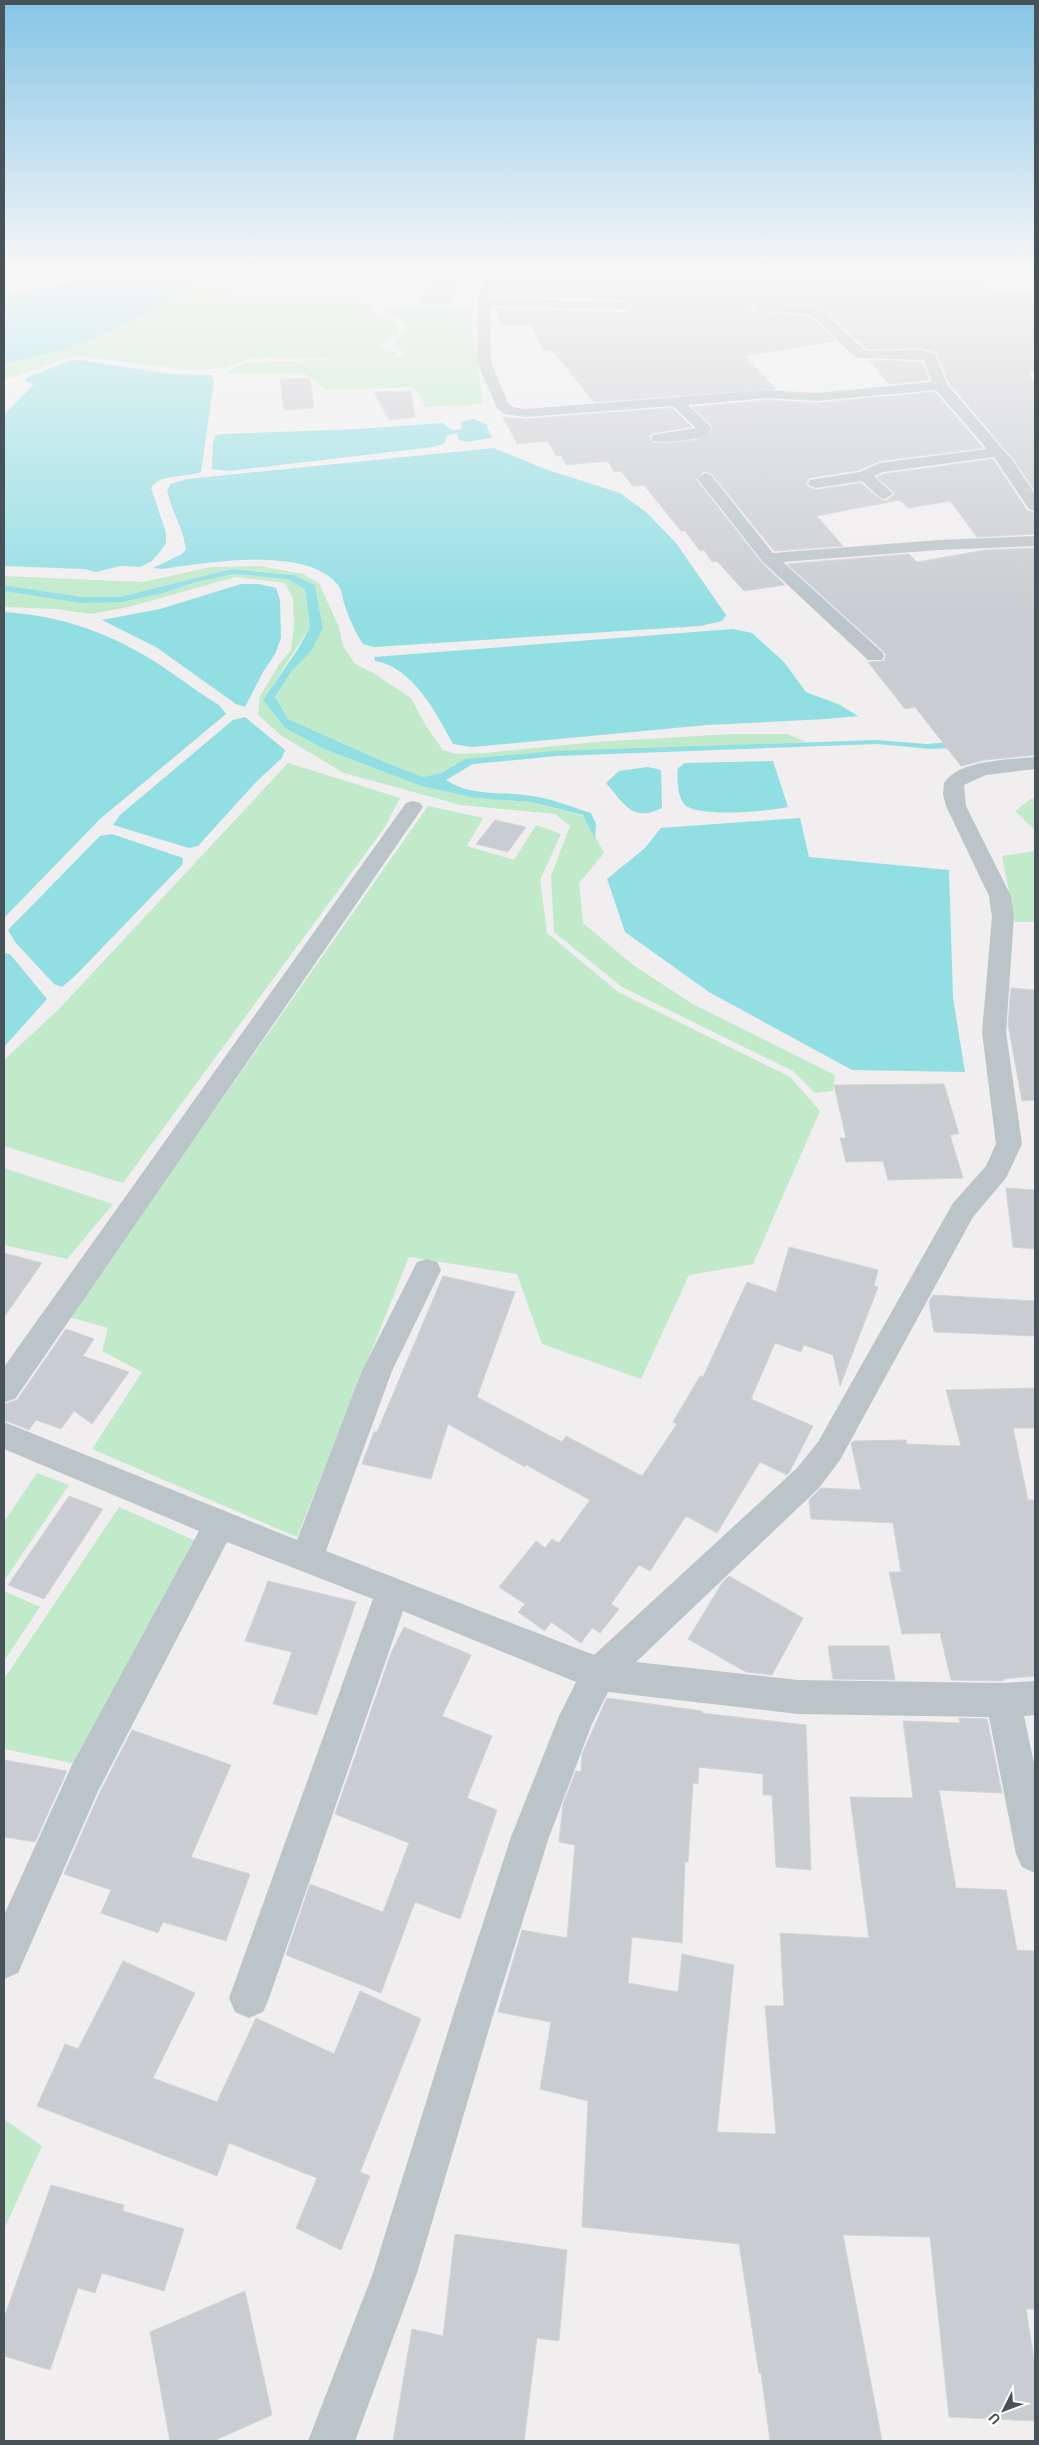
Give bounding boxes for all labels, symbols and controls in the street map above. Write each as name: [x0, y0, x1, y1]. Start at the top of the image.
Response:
north arrow: [979, 2385, 1029, 2435]
text: U: [985, 2410, 1003, 2427]

